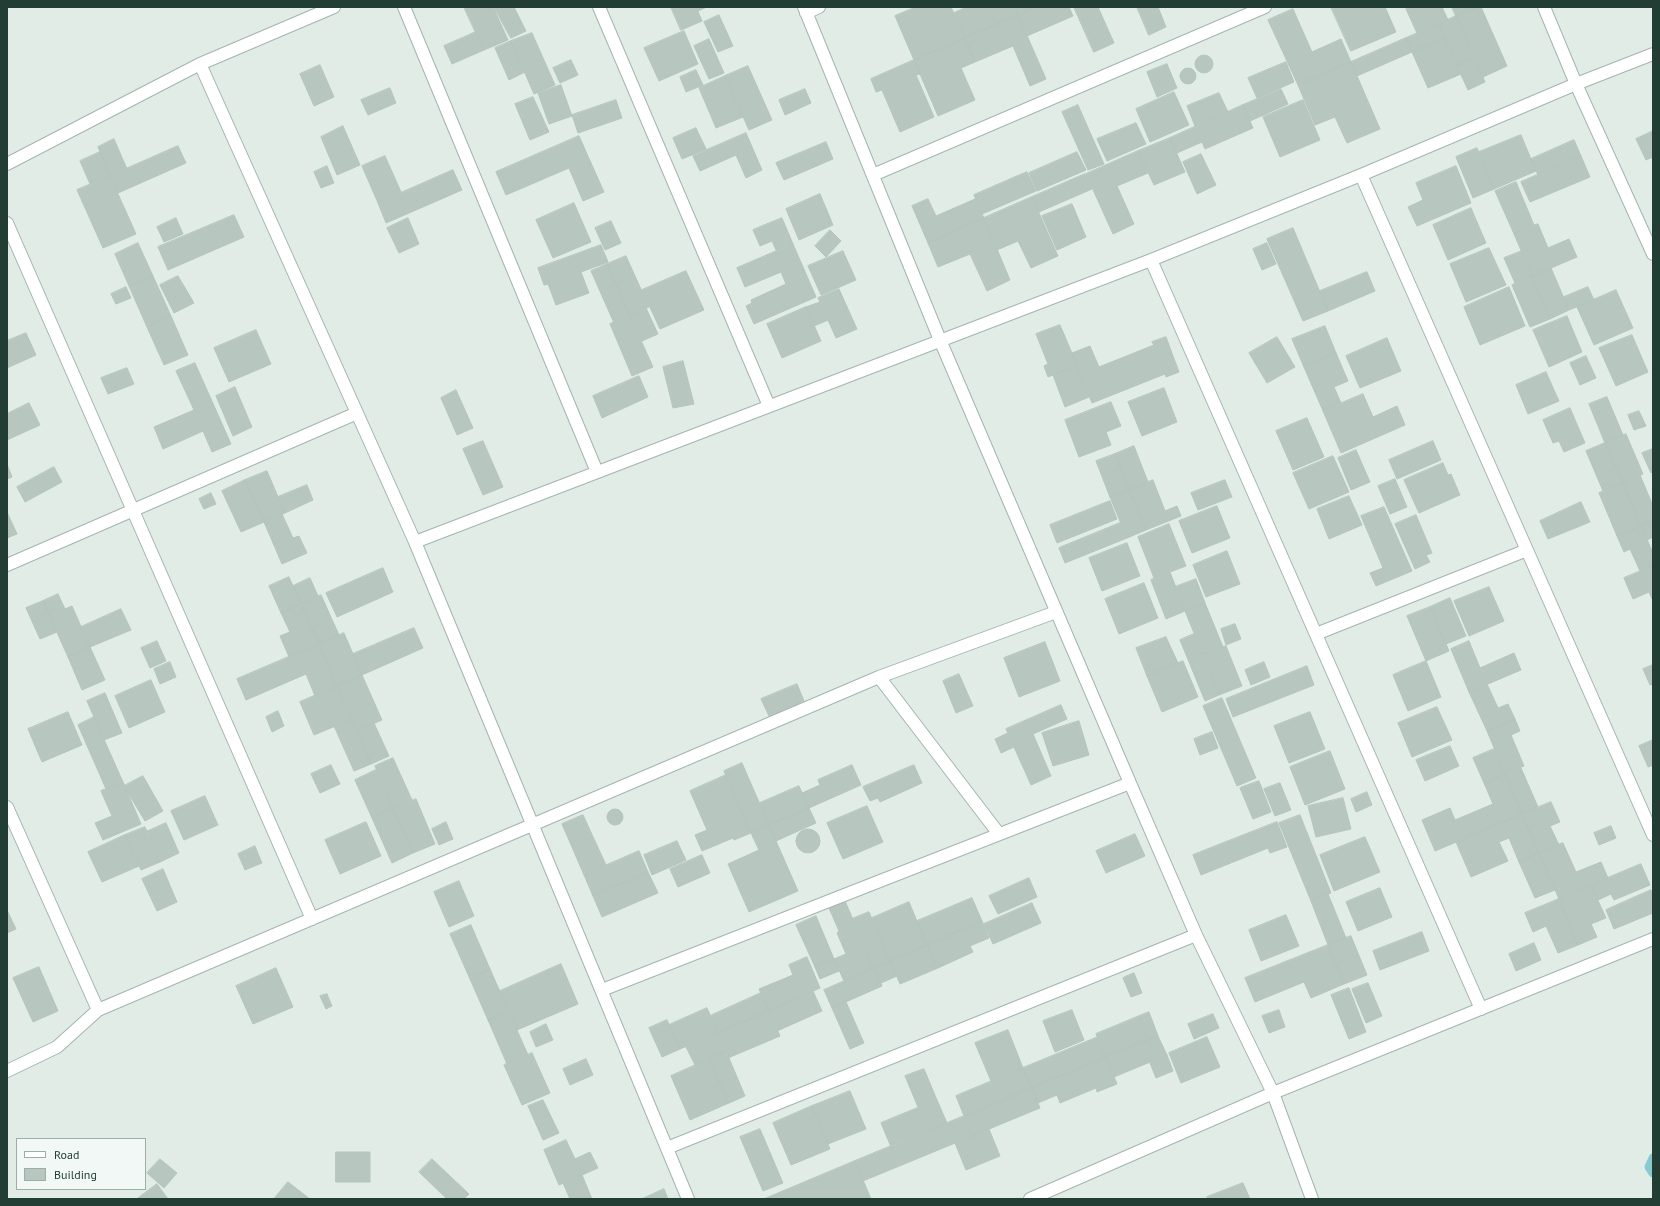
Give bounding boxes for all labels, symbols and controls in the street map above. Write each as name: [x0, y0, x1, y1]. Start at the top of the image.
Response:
legend: [16, 1138, 146, 1190]
text: Road: [54, 1147, 79, 1162]
text: Building: [54, 1167, 97, 1182]

